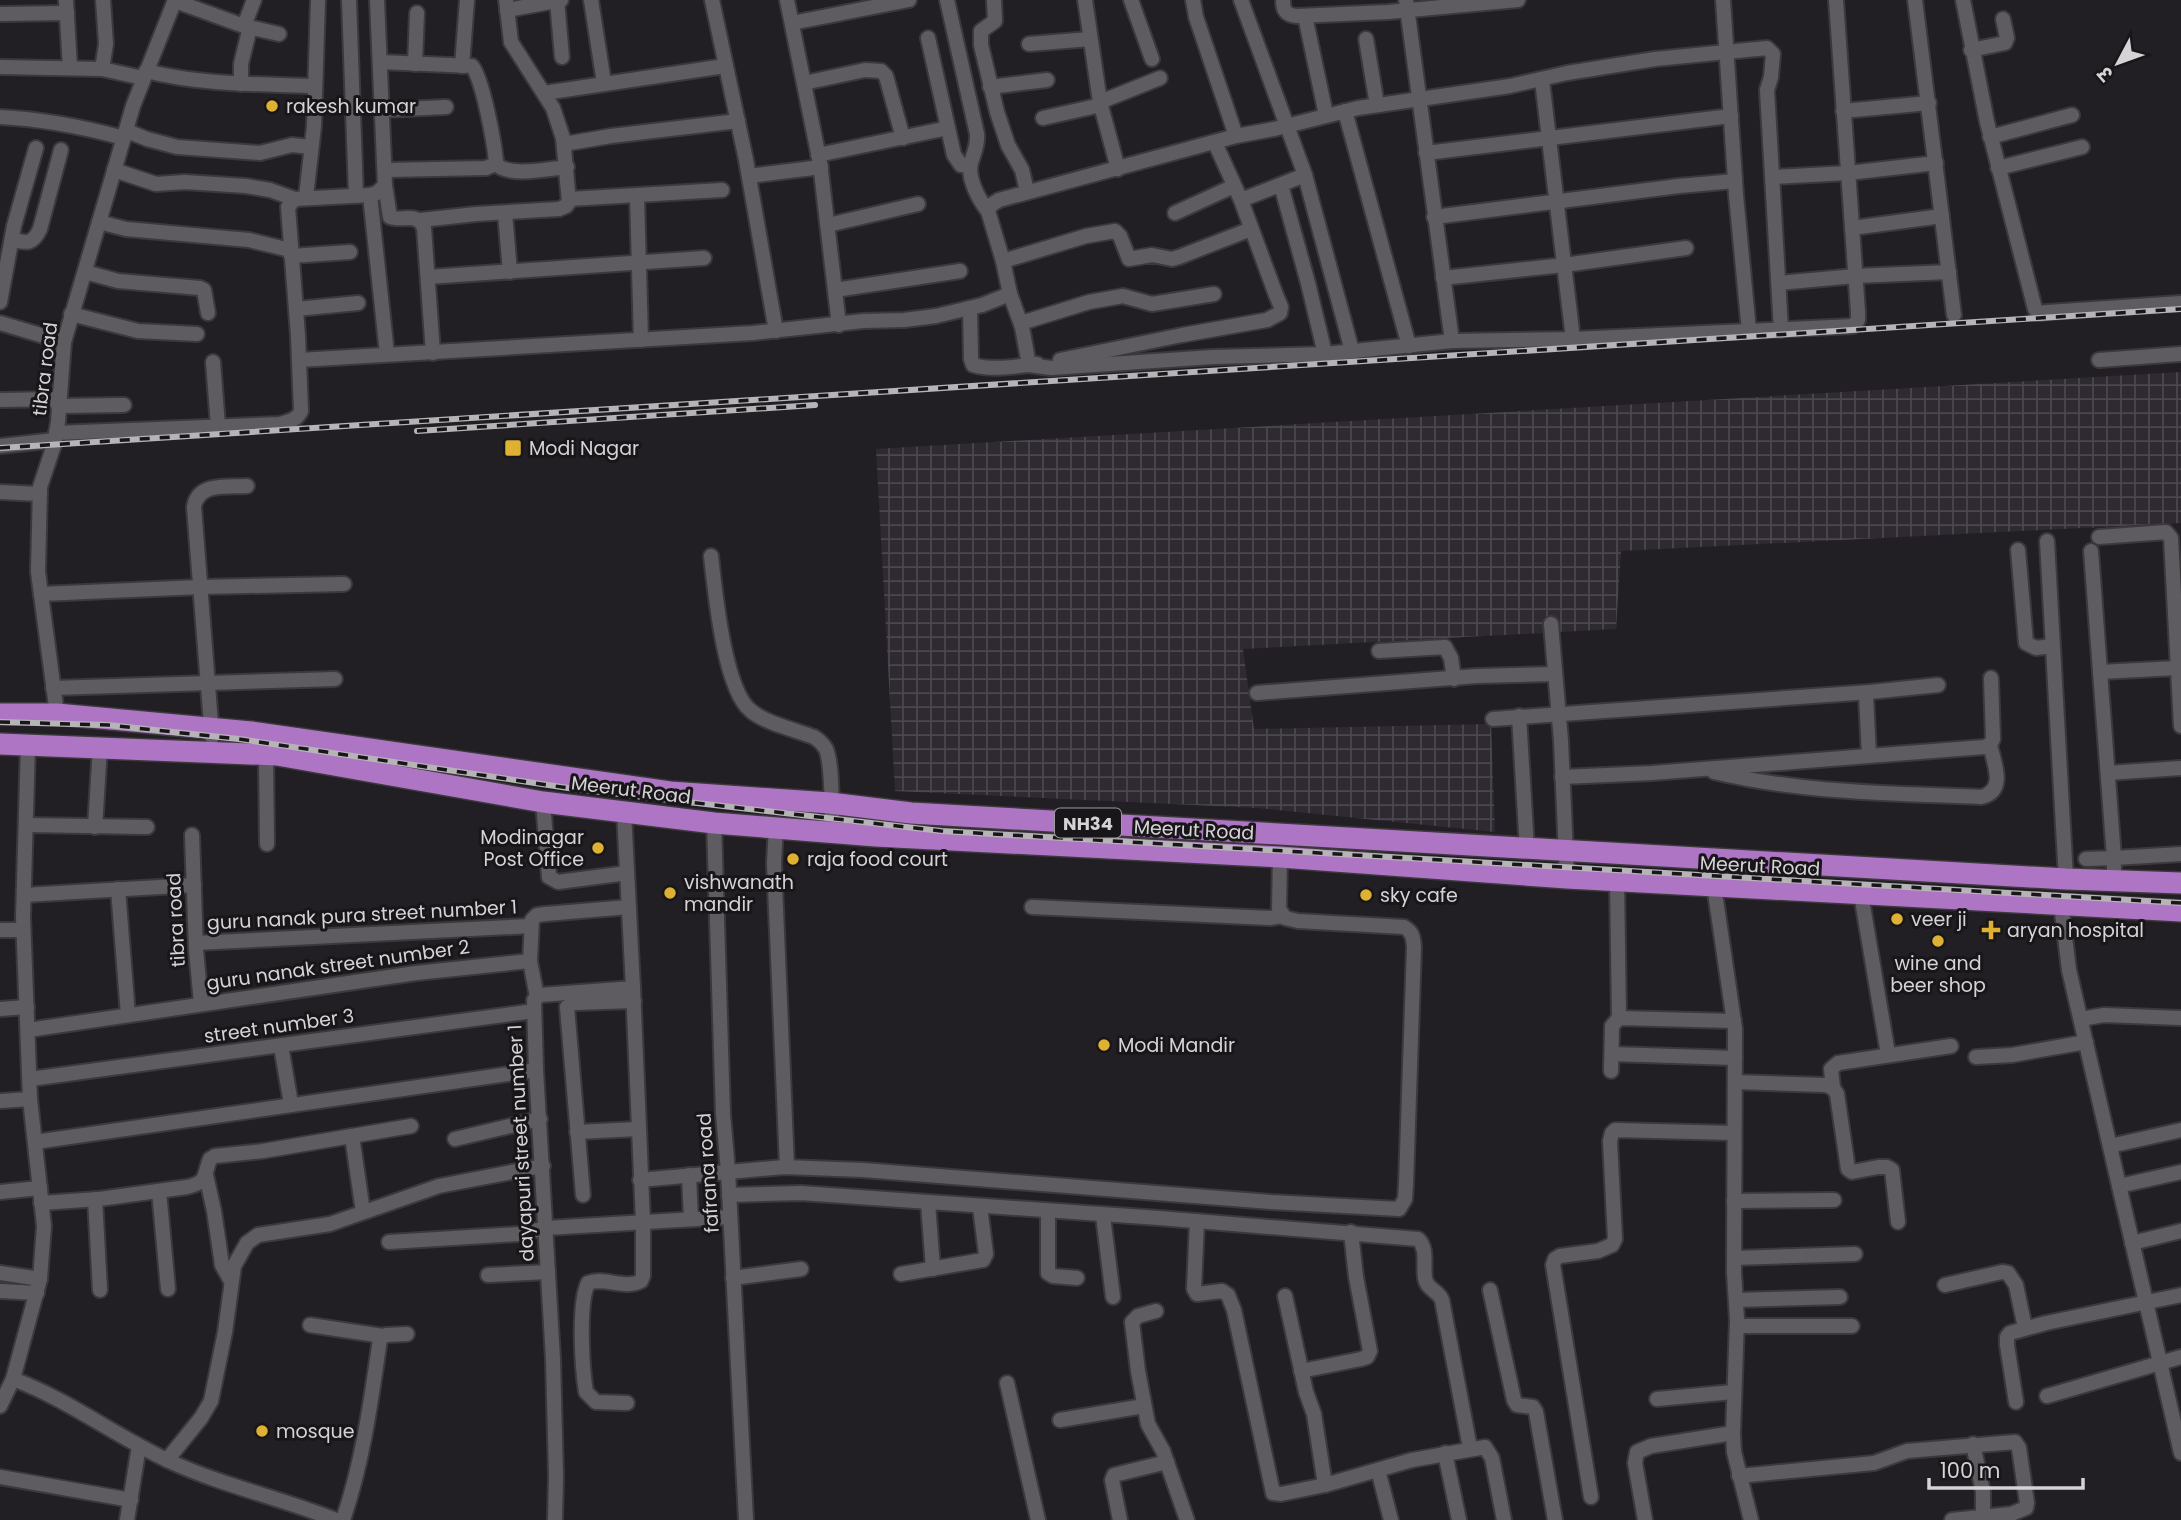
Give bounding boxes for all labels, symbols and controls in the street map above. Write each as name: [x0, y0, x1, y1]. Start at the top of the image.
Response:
north arrow: [2083, 28, 2153, 98]
text: उ: [2091, 60, 2120, 87]
place label: rakesh kumar: [286, 93, 416, 120]
marker: rakesh kumar: [264, 98, 280, 114]
street label: tibra road: [26, 321, 64, 417]
place label: Modi Nagar: [529, 435, 639, 462]
marker: Modi Nagar: [503, 438, 523, 458]
street label: Meerut Road: [570, 769, 692, 811]
road number: NH34: [1055, 808, 1121, 838]
street label: Meerut Road: [1133, 813, 1255, 847]
place label: Modinagar Post Office: [480, 824, 584, 873]
marker: Modinagar Post Office: [590, 840, 606, 856]
place label: raja food court: [807, 846, 948, 873]
street label: Meerut Road: [1699, 849, 1821, 883]
marker: raja food court: [785, 851, 801, 867]
place label: vishwanath mandir: [684, 869, 794, 918]
street label: tibra road: [160, 872, 192, 968]
place label: sky cafe: [1380, 882, 1458, 909]
marker: vishwanath mandir: [662, 885, 678, 901]
marker: sky cafe: [1358, 887, 1374, 903]
street label: guru nanak pura street number 1: [206, 893, 518, 937]
place label: veer ji: [1911, 906, 1967, 933]
marker: veer ji: [1889, 911, 1905, 927]
place label: aryan hospital: [2007, 917, 2144, 944]
marker: aryan hospital: [1981, 920, 2001, 940]
street label: guru nanak street number 2: [205, 933, 471, 997]
marker: wine and beer shop: [1930, 933, 1946, 949]
place label: wine and beer shop: [1890, 950, 1986, 999]
street label: street number 3: [202, 1002, 356, 1050]
street label: dayapuri street number 1: [501, 1024, 541, 1262]
place label: Modi Mandir: [1118, 1032, 1235, 1059]
marker: Modi Mandir: [1096, 1037, 1112, 1053]
street label: fafrana road: [690, 1112, 726, 1234]
place label: mosque: [276, 1418, 354, 1445]
marker: mosque: [254, 1423, 270, 1439]
scale bar: [1929, 1446, 2083, 1490]
text: 100 m: [1940, 1456, 2000, 1485]

